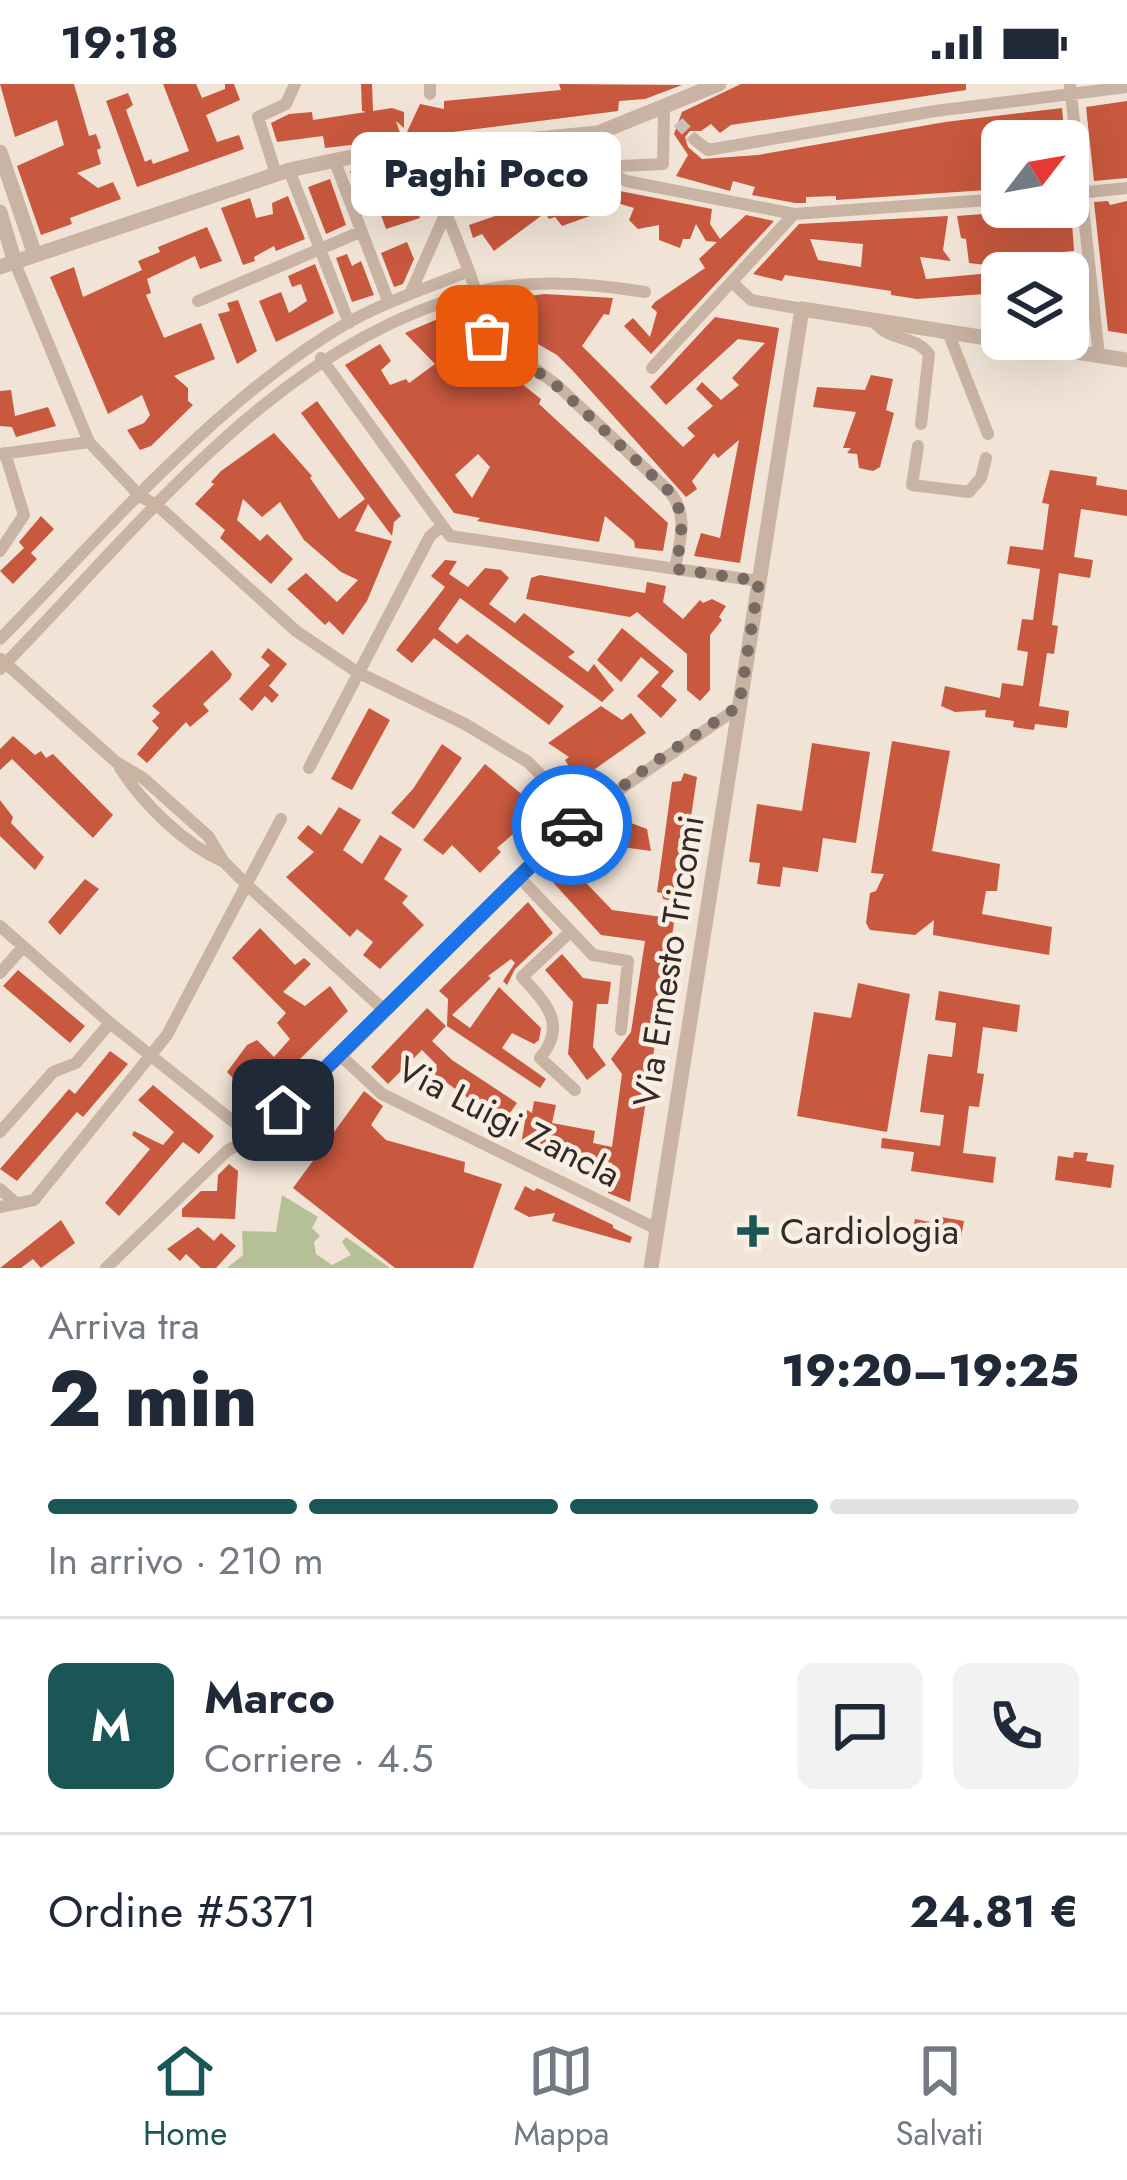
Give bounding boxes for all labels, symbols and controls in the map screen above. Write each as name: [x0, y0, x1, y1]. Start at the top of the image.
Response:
text: 19:18: [60, 10, 179, 75]
north arrow: [981, 120, 1089, 228]
map controls: [981, 120, 1089, 360]
callout: Paghi Poco: [352, 132, 622, 216]
text: Paghi Poco: [383, 145, 589, 202]
button: layers: [981, 252, 1089, 360]
pin: [436, 285, 538, 387]
icon: bag: [454, 303, 520, 369]
courier: [512, 765, 632, 885]
icon: car: [539, 792, 605, 858]
street label: Via Ernesto Tricomi: [619, 812, 717, 1110]
street label: Via Luigi Zancla: [388, 1042, 630, 1200]
pin: [232, 1059, 334, 1161]
icon: home: [250, 1077, 316, 1143]
place label: Cardiologia: [780, 1205, 959, 1257]
marker: Cardiologia: [737, 1215, 769, 1247]
text: Arriva tra: [48, 1297, 200, 1354]
text: 19:20–19:25: [781, 1338, 1079, 1403]
text: 2 min: [48, 1343, 257, 1455]
text: In arrivo · 210 m: [48, 1532, 324, 1589]
button: chat: [797, 1663, 923, 1789]
button: phone: [953, 1663, 1079, 1789]
text: Marco: [204, 1665, 335, 1730]
text: M: [91, 1693, 131, 1758]
text: Corriere · 4.5: [204, 1730, 433, 1787]
text: Ordine #5371: [48, 1879, 317, 1944]
text: 24.81 €: [909, 1879, 1079, 1944]
tab: Home: [143, 2038, 227, 2157]
tab: Mappa: [513, 2038, 609, 2157]
tab: Salvati: [896, 2038, 984, 2157]

